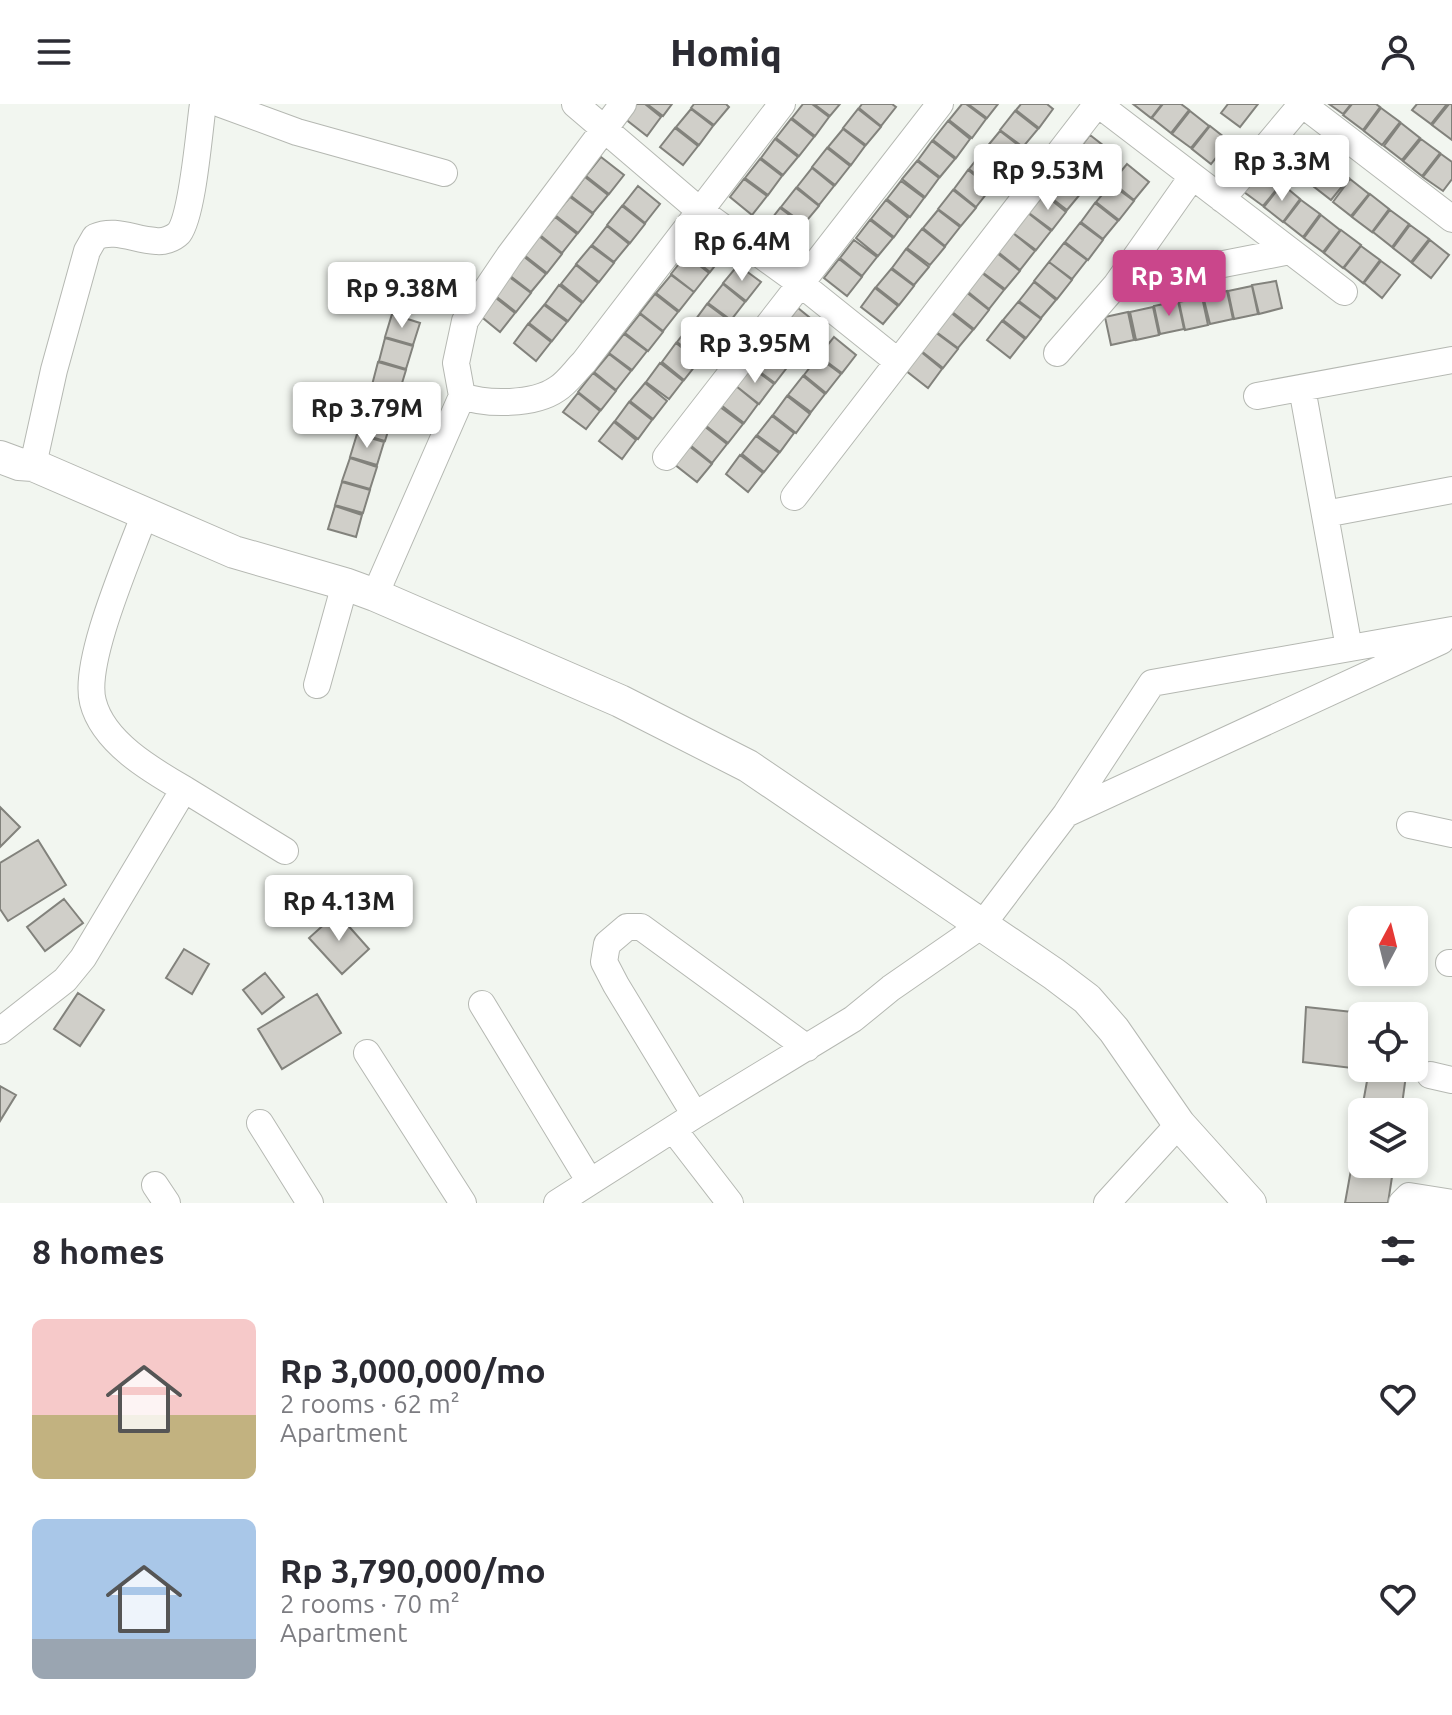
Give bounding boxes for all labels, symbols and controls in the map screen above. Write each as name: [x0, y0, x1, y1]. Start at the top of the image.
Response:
icon: menu: [32, 30, 76, 74]
icon: person: [1376, 30, 1420, 74]
text: Homiq: [670, 32, 782, 73]
pin: Rp 3.3M: [1208, 135, 1356, 203]
pin: Rp 9.53M: [965, 144, 1131, 212]
text: Rp 3.3M: [1233, 146, 1331, 175]
text: Rp 9.53M: [992, 155, 1104, 184]
pin: Rp 6.4M: [668, 215, 816, 283]
text: Rp 6.4M: [693, 226, 791, 255]
pin: Rp 3M: [1113, 250, 1225, 318]
text: Rp 3M: [1131, 261, 1207, 290]
pin: Rp 9.38M: [319, 262, 485, 330]
text: Rp 9.38M: [346, 273, 458, 302]
pin: Rp 3.95M: [672, 317, 838, 385]
text: Rp 3.95M: [699, 328, 811, 357]
pin: Rp 3.79M: [284, 382, 450, 450]
text: Rp 3.79M: [311, 393, 423, 422]
pin: Rp 4.13M: [256, 875, 422, 943]
text: Rp 4.13M: [283, 886, 395, 915]
north arrow: [1348, 906, 1428, 986]
map controls: [1348, 906, 1428, 1178]
button: locate: [1348, 1002, 1428, 1082]
button: layers: [1348, 1098, 1428, 1178]
icon: filters: [1376, 1229, 1420, 1273]
text: 8 homes: [32, 1232, 165, 1270]
icon: home: [96, 1351, 192, 1447]
text: Rp 3,000,000/mo: [280, 1351, 546, 1389]
icon: heart: [1376, 1377, 1420, 1421]
text: 2 rooms · 62 m²: [280, 1389, 460, 1418]
text: Apartment: [280, 1418, 407, 1447]
icon: home: [96, 1551, 192, 1647]
text: Rp 3,790,000/mo: [280, 1551, 546, 1589]
icon: heart: [1376, 1577, 1420, 1621]
text: 2 rooms · 70 m²: [280, 1589, 460, 1618]
text: Apartment: [280, 1618, 407, 1647]

